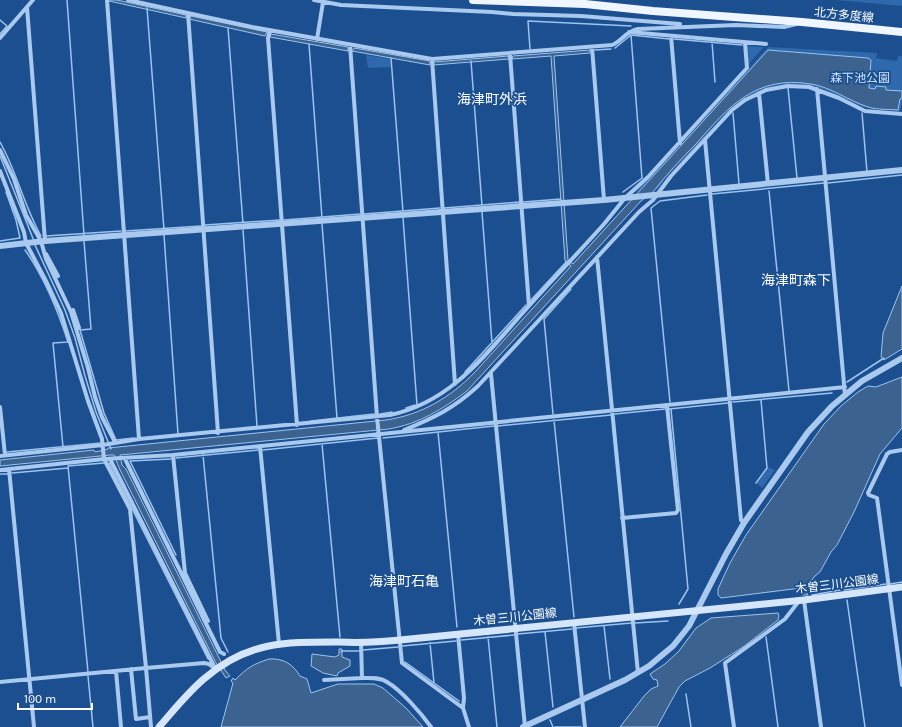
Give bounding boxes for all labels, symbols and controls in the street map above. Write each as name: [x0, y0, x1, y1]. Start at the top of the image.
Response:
street label: 北方多度線: [813, 5, 875, 25]
park label: 森下池公園: [830, 71, 890, 85]
district label: 海津町外浜: [457, 91, 527, 108]
district label: 海津町森下: [761, 272, 831, 289]
street label: 木曽三川公園線: [794, 572, 880, 596]
district label: 海津町石亀: [369, 573, 439, 590]
street label: 木曽三川公園線: [472, 606, 558, 628]
scale bar: [18, 685, 92, 711]
text: 100 m: [24, 692, 56, 706]

